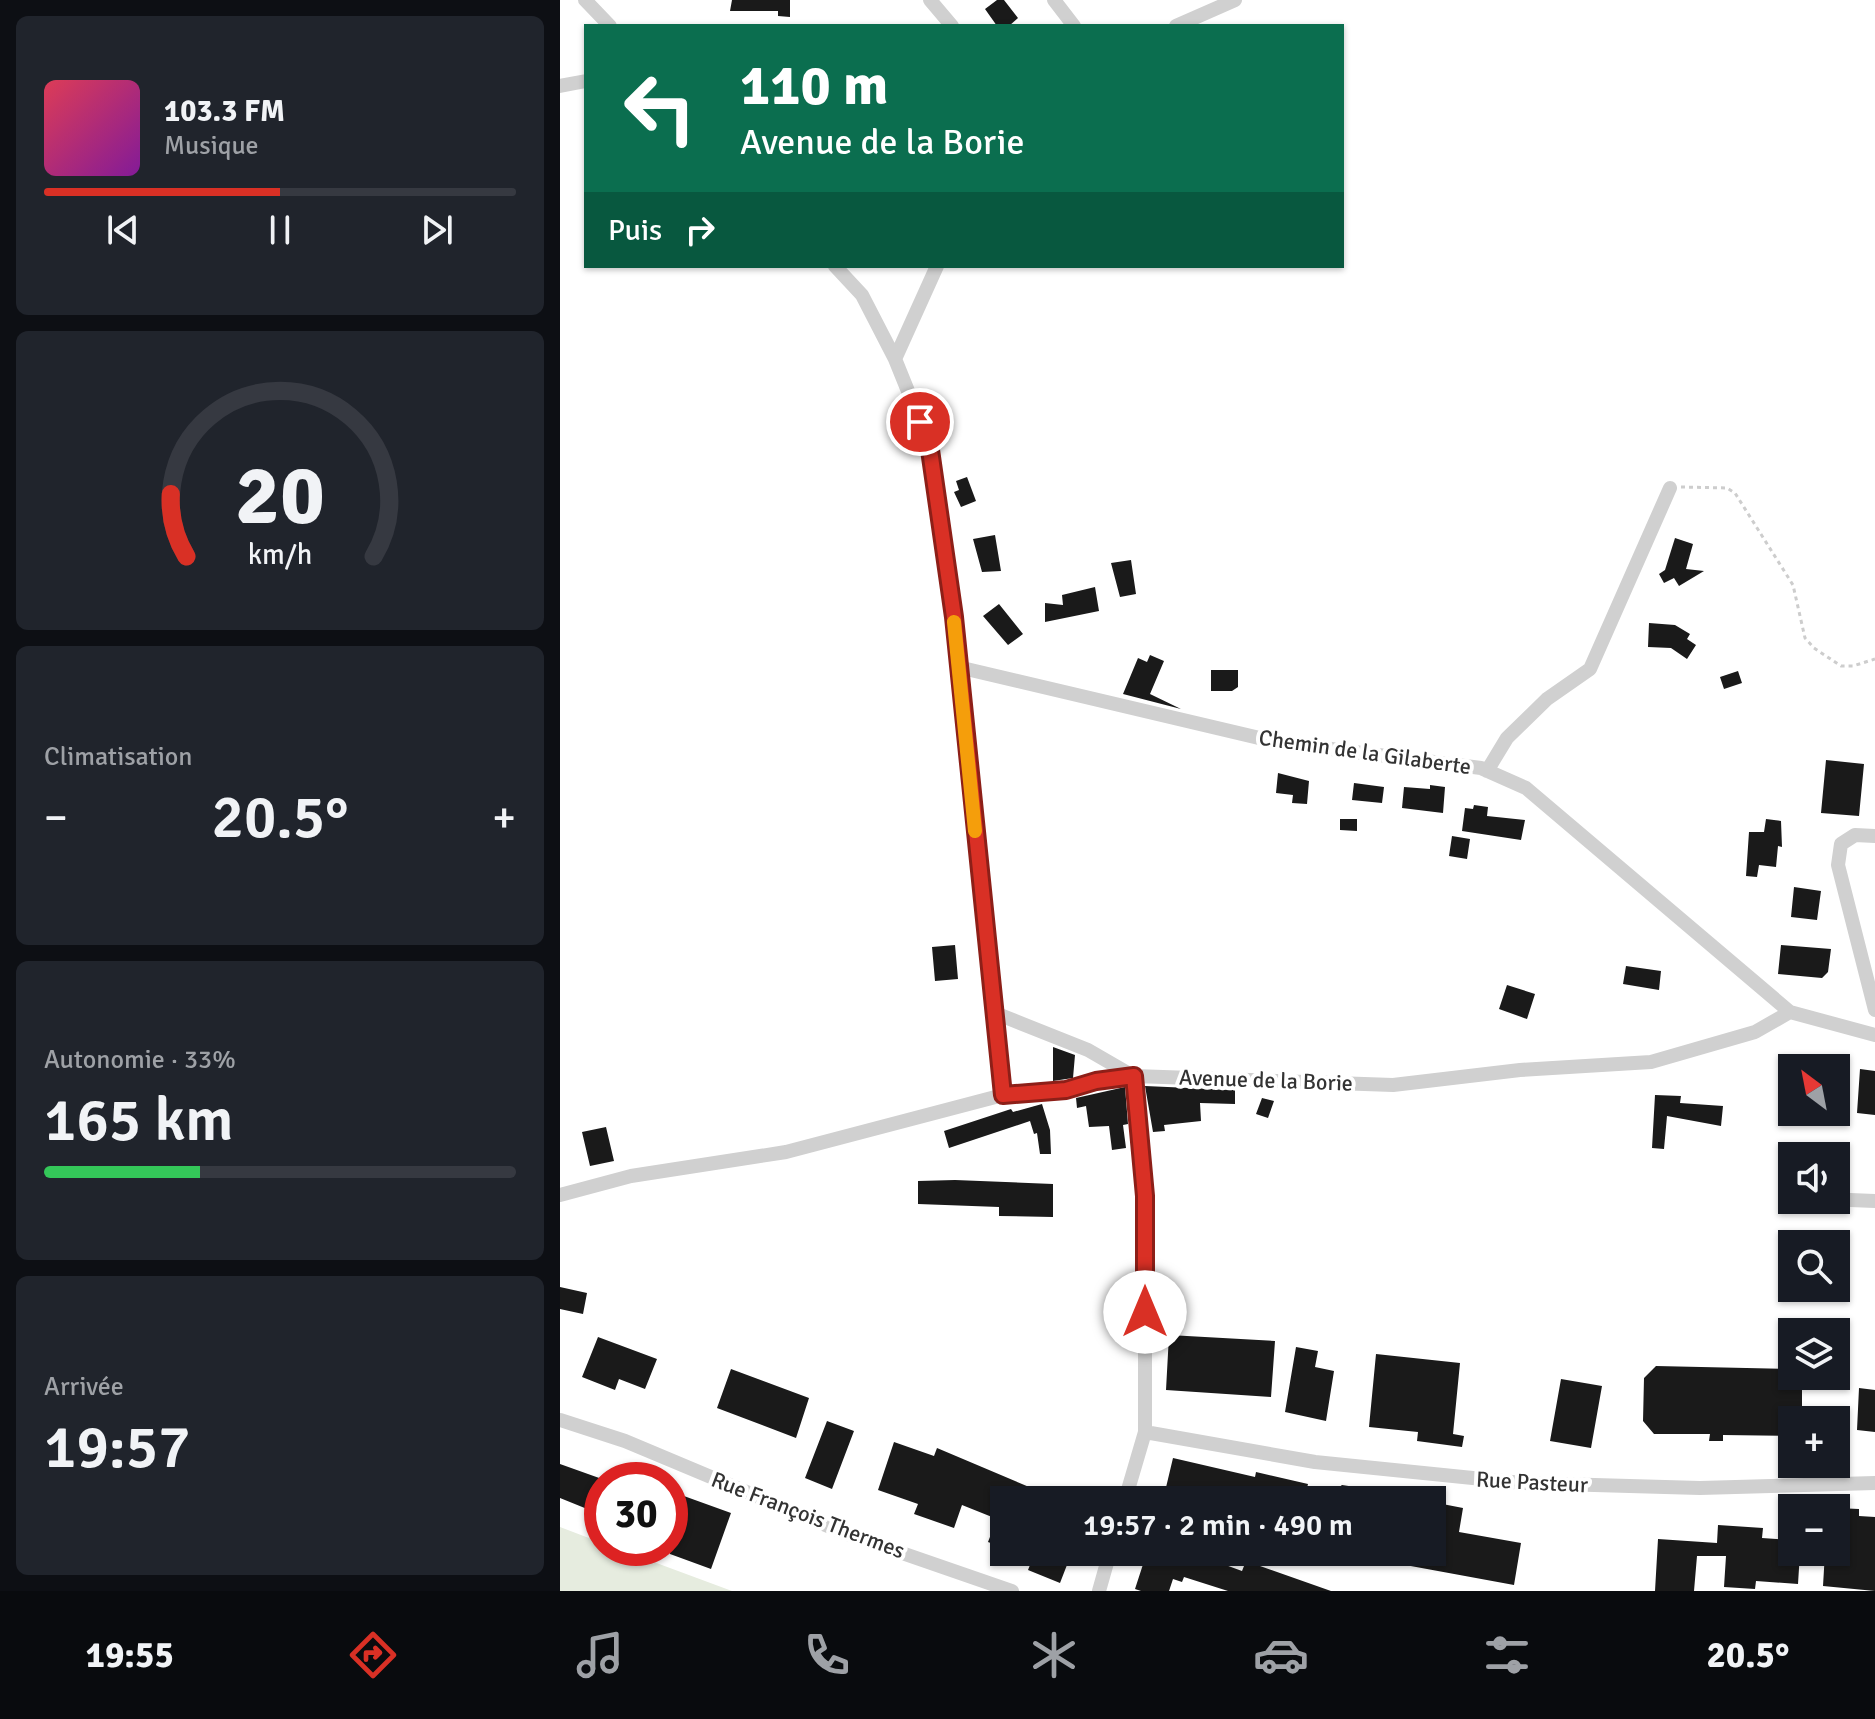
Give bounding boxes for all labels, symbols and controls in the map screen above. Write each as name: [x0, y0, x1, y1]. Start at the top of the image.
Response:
text: 110 m: [740, 51, 888, 120]
icon: left: [608, 56, 712, 160]
text: 103.3 FM: [164, 93, 285, 130]
text: Avenue de la Borie: [740, 120, 1025, 165]
text: Musique: [164, 130, 259, 162]
icon: previous: [101, 208, 145, 252]
icon: pause: [258, 208, 302, 252]
icon: next: [415, 208, 459, 252]
icon: right: [678, 208, 722, 252]
text: Puis: [608, 212, 662, 249]
pin: [886, 388, 954, 456]
icon: arrive: [898, 400, 942, 444]
text: 20: [235, 444, 325, 546]
text: km/h: [248, 537, 312, 572]
street label: Chemin de la Gilaberte: [1257, 724, 1473, 780]
text: Climatisation: [44, 741, 193, 773]
text: 20.5°: [212, 781, 348, 855]
text: −: [44, 791, 68, 845]
text: +: [492, 791, 516, 845]
text: Autonomie · 33%: [44, 1044, 236, 1076]
north arrow: [1778, 1054, 1850, 1126]
map controls: [1778, 1054, 1850, 1566]
street label: Avenue de la Borie: [1179, 1063, 1353, 1097]
text: 165 km: [44, 1084, 233, 1158]
button: sound: [1778, 1142, 1850, 1214]
button: search: [1778, 1230, 1850, 1302]
position arrow: [1103, 1270, 1187, 1354]
button: layers: [1778, 1318, 1850, 1390]
text: Arrivée: [44, 1371, 124, 1403]
button: +: [1778, 1406, 1850, 1478]
text: 19:57: [44, 1411, 191, 1485]
speed limit sign: 30: [584, 1462, 688, 1566]
street label: Rue François Thermes: [708, 1466, 908, 1564]
street label: Rue Pasteur: [1475, 1466, 1589, 1498]
button: −: [1778, 1494, 1850, 1566]
text: 19:57 · 2 min · 490 m: [1083, 1507, 1353, 1544]
icon: directions: [345, 1627, 401, 1683]
icon: music: [572, 1627, 628, 1683]
icon: phone: [799, 1627, 855, 1683]
icon: climate: [1026, 1627, 1082, 1683]
icon: car: [1253, 1627, 1309, 1683]
icon: filters: [1479, 1627, 1535, 1683]
text: 19:55: [85, 1633, 174, 1678]
text: 20.5°: [1706, 1633, 1789, 1678]

